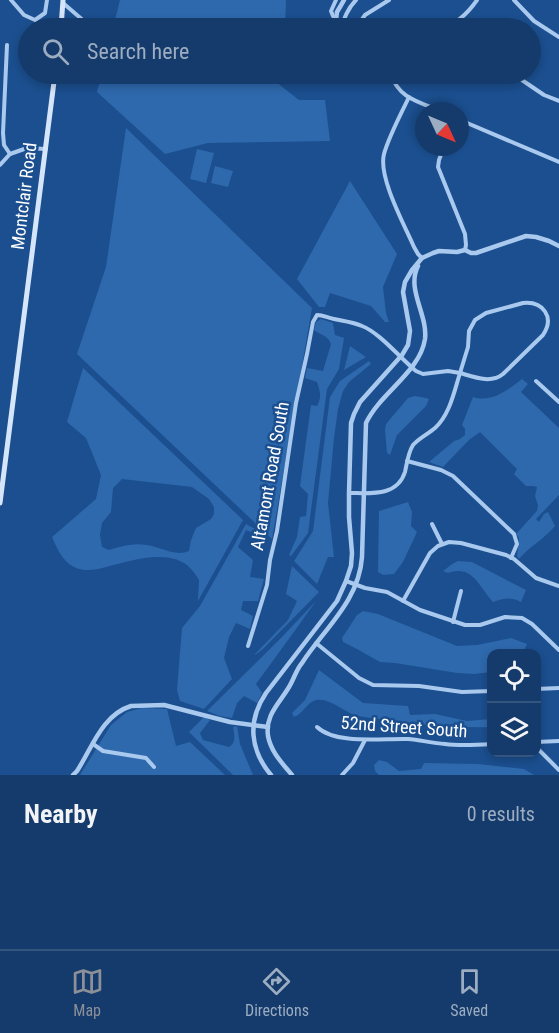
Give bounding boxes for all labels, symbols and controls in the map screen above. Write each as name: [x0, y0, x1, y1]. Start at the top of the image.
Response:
search box: [18, 18, 541, 84]
icon: search: [39, 35, 72, 68]
text: Search here: [87, 39, 189, 64]
north arrow: [415, 102, 469, 156]
street label: Montclair Road: [7, 141, 40, 251]
street label: Altamont Road South: [246, 400, 293, 552]
map controls: [487, 649, 541, 757]
button: locate: [487, 649, 541, 703]
button: layers: [487, 703, 541, 757]
street label: 52nd Street South: [340, 712, 468, 741]
text: Nearby: [24, 799, 98, 829]
text: 0 results: [467, 802, 535, 826]
tab: Map: [71, 965, 104, 1020]
tab: Directions: [245, 965, 309, 1020]
tab: Saved: [450, 965, 488, 1020]

